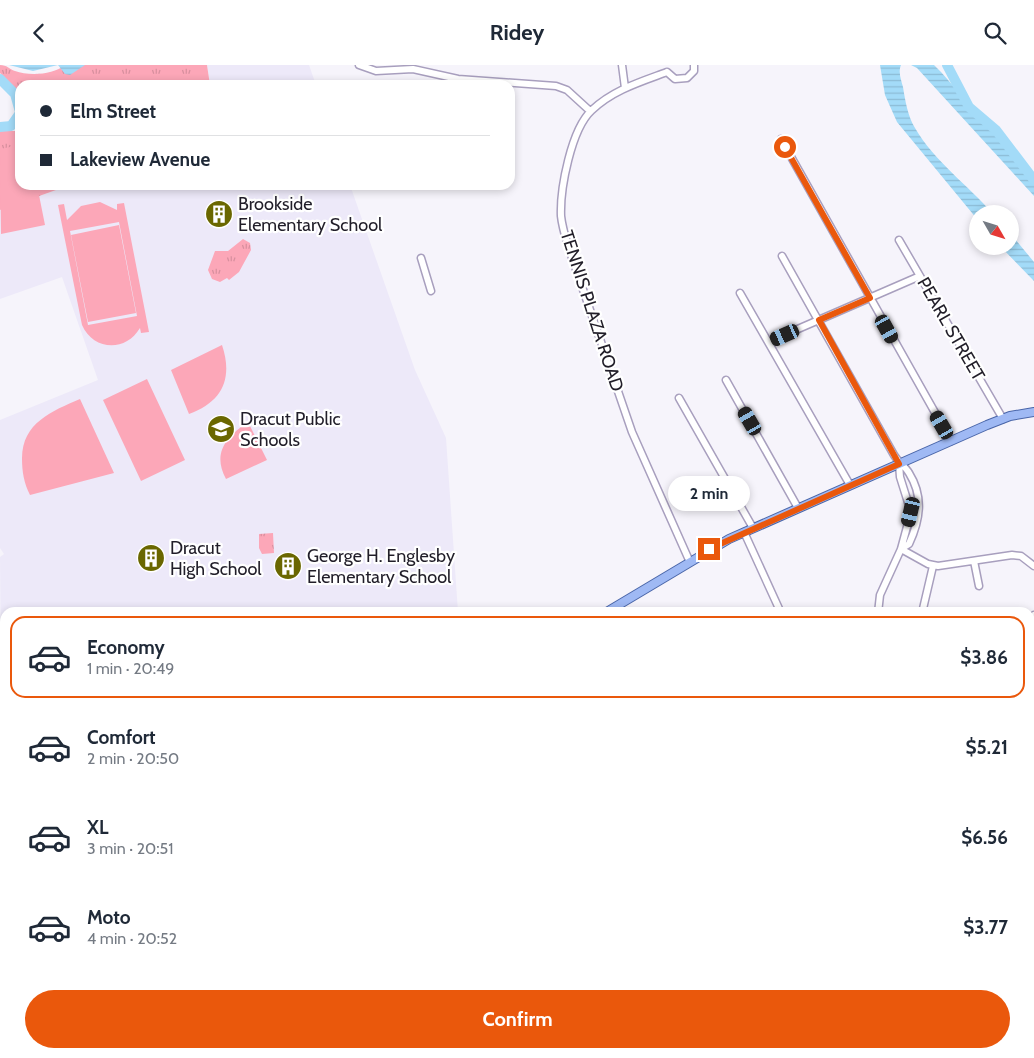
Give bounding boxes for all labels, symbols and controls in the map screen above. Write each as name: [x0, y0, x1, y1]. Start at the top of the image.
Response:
icon: back: [25, 19, 53, 47]
text: Ridey: [490, 19, 544, 46]
icon: search: [981, 19, 1009, 47]
text: Elm Street: [70, 100, 156, 123]
route start: [774, 136, 796, 158]
text: Lakeview Avenue: [70, 148, 210, 171]
place label: Brookside Elementary School: [238, 193, 383, 236]
building icon: Brookside Elementary School: [204, 199, 234, 229]
north arrow: [969, 205, 1019, 255]
map controls: [969, 205, 1019, 255]
street label: TENNIS PLAZA ROAD: [556, 228, 628, 394]
street label: PEARL STREET: [913, 273, 990, 385]
car: [873, 312, 900, 346]
car: [768, 322, 801, 348]
car: [736, 404, 763, 438]
place label: Dracut Public Schools: [240, 408, 341, 451]
car: [928, 408, 955, 442]
school or university icon: Dracut Public Schools: [206, 414, 236, 444]
callout: 2 min: [668, 477, 750, 511]
text: 2 min: [690, 484, 728, 503]
car: [900, 496, 921, 528]
place label: Dracut High School: [170, 537, 262, 580]
route end: [698, 538, 720, 560]
building icon: Dracut High School: [136, 543, 166, 573]
place label: George H. Englesby Elementary School: [307, 545, 455, 588]
building icon: George H. Englesby Elementary School: [273, 551, 303, 581]
icon: car: [27, 635, 72, 680]
text: Economy: [87, 636, 165, 659]
text: $3.86: [960, 646, 1008, 669]
text: 1 min · 20:49: [87, 659, 174, 678]
icon: car: [27, 725, 72, 770]
text: Comfort: [87, 726, 156, 749]
text: $5.21: [965, 736, 1008, 759]
text: 2 min · 20:50: [87, 749, 179, 768]
icon: car: [27, 815, 72, 860]
text: XL: [87, 816, 108, 839]
text: $6.56: [961, 826, 1008, 849]
text: 3 min · 20:51: [87, 839, 173, 858]
icon: car: [27, 905, 72, 950]
text: Moto: [87, 906, 131, 929]
text: $3.77: [963, 916, 1008, 939]
text: 4 min · 20:52: [87, 929, 177, 948]
button: Confirm: [25, 990, 1010, 1048]

